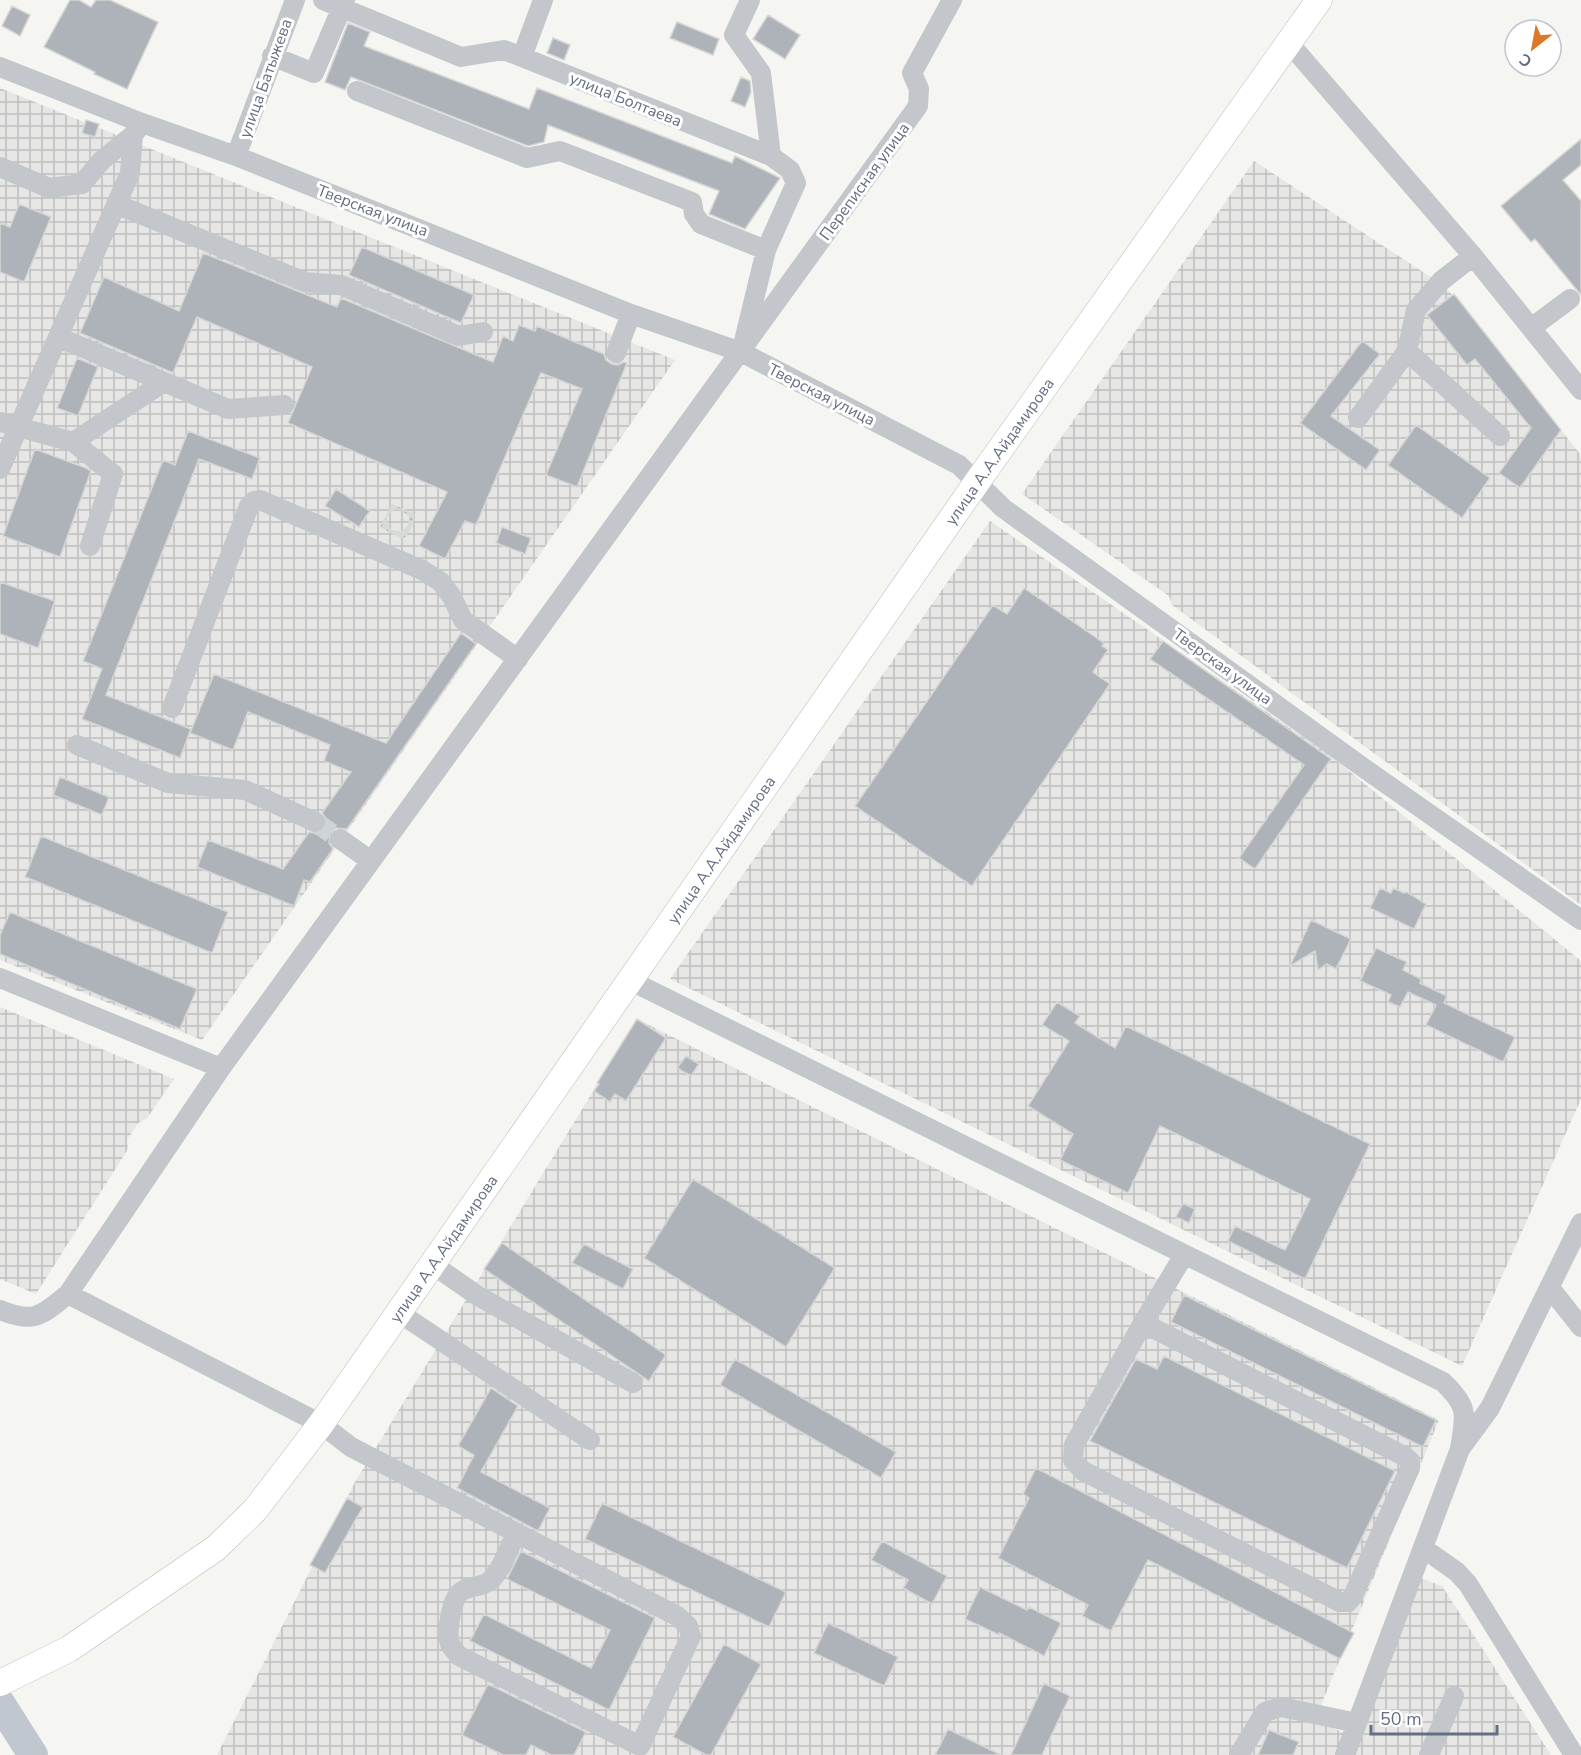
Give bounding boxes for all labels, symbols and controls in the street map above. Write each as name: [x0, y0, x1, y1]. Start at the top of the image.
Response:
street label: улица Батыжева: [234, 16, 298, 141]
north arrow: [1503, 18, 1563, 78]
text: С: [1515, 48, 1536, 72]
street label: улица Болтаева: [566, 67, 685, 132]
street label: Переписная улица: [815, 118, 915, 245]
street label: Тверская улица: [314, 180, 431, 242]
street label: Тверская улица: [764, 358, 879, 431]
street label: улица А.А.Айдамирова: [940, 374, 1060, 530]
street label: Тверская улица: [1168, 623, 1276, 710]
street label: улица А.А.Айдамирова: [663, 772, 781, 929]
street label: улица А.А.Айдамирова: [385, 1171, 503, 1327]
scale bar: [1371, 1698, 1497, 1736]
text: 50 m: [1380, 1707, 1422, 1731]

